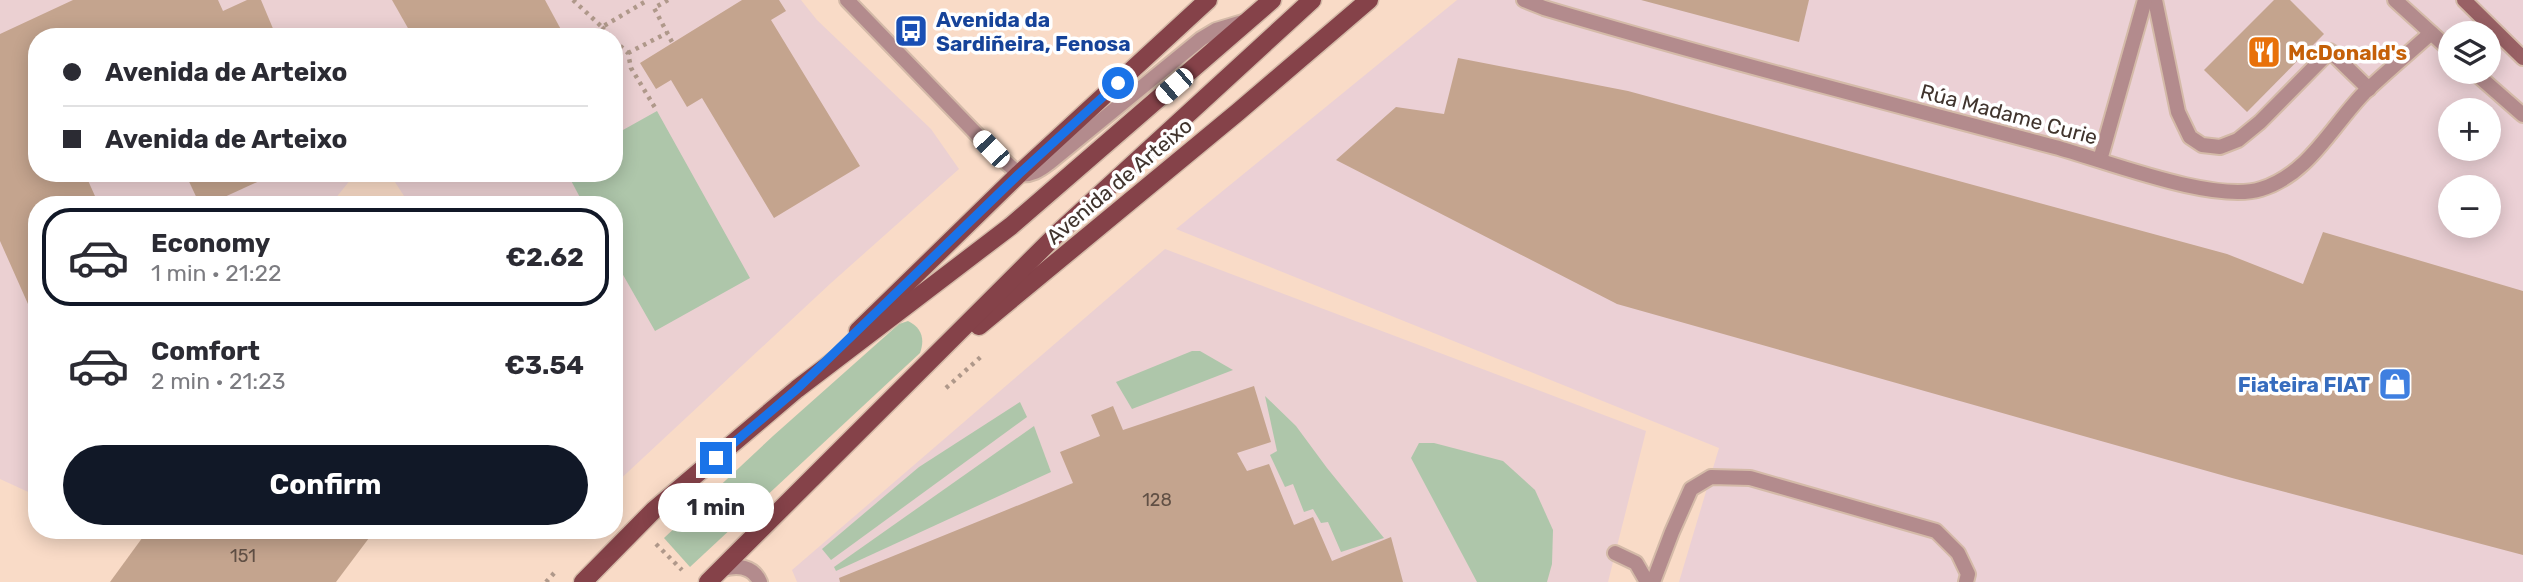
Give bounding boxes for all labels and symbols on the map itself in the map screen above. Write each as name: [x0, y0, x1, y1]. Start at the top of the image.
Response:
place label: Avenida da Sardiñeira, Fenosa: [936, 7, 1131, 56]
bus stop icon: Avenida da Sardiñeira, Fenosa: [892, 12, 930, 50]
restaurant icon: McDonald's: [2245, 33, 2283, 71]
place label: McDonald's: [2288, 40, 2407, 65]
car: [1152, 64, 1197, 108]
route start: [1102, 67, 1134, 99]
street label: Rúa Madame Curie: [1918, 78, 2100, 150]
street label: Avenida de Arteixo: [1041, 113, 1197, 249]
car: [969, 127, 1014, 171]
shop icon: Fiateira FIAT: [2376, 365, 2414, 403]
place label: Fiateira FIAT: [2238, 372, 2370, 397]
route end: [700, 442, 732, 474]
callout: 1 min: [658, 482, 774, 532]
house number: 128: [1142, 489, 1172, 511]
house number: 151: [230, 545, 256, 567]

